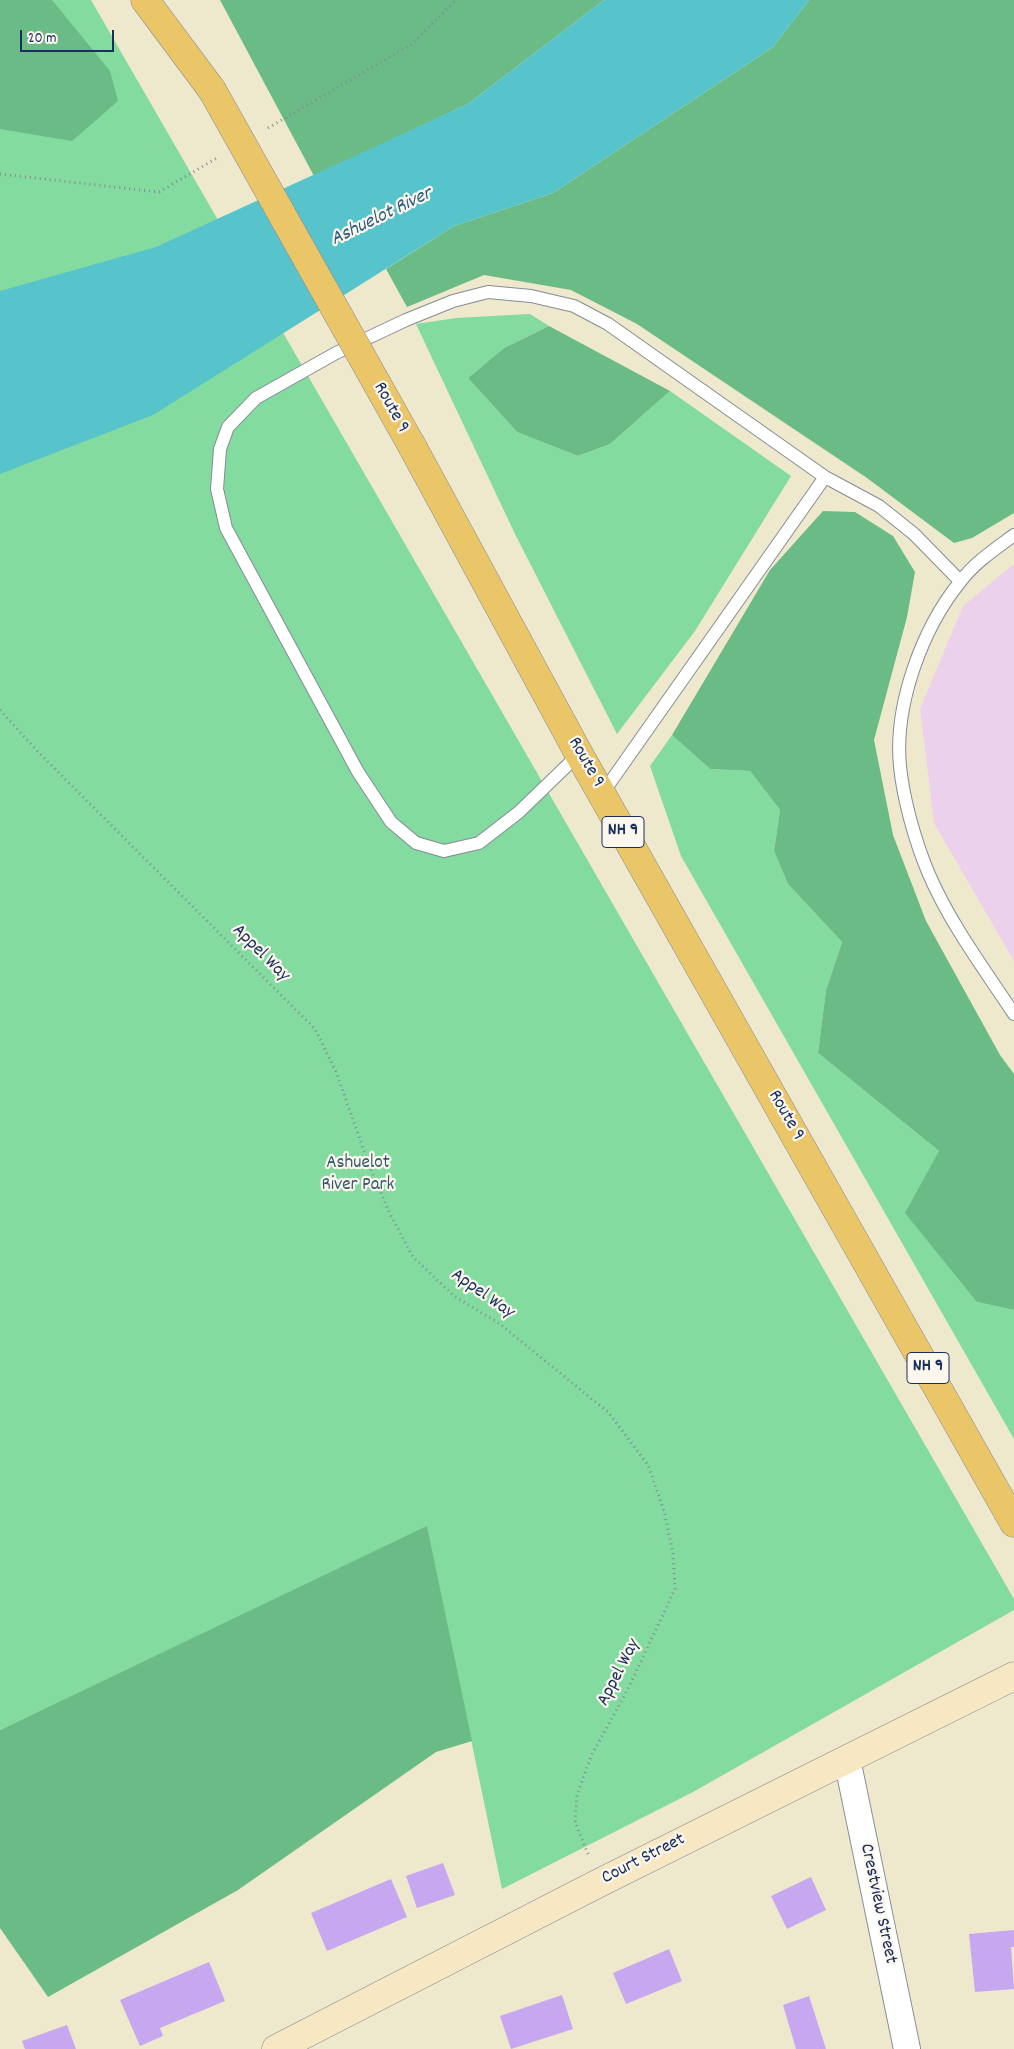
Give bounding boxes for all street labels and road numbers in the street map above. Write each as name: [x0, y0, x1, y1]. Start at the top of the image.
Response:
street label: Route 9: [367, 379, 413, 437]
street label: Route 9: [562, 734, 608, 792]
road number: NH 9: [602, 816, 644, 848]
street label: Appel Way: [226, 920, 294, 988]
street label: Route 9: [762, 1087, 808, 1145]
street label: Appel Way: [446, 1265, 518, 1325]
road number: NH 9: [907, 1352, 949, 1384]
street label: Appel Way: [593, 1635, 647, 1711]
street label: Court Street: [598, 1829, 690, 1891]
street label: Crestview Street: [853, 1842, 901, 1966]

